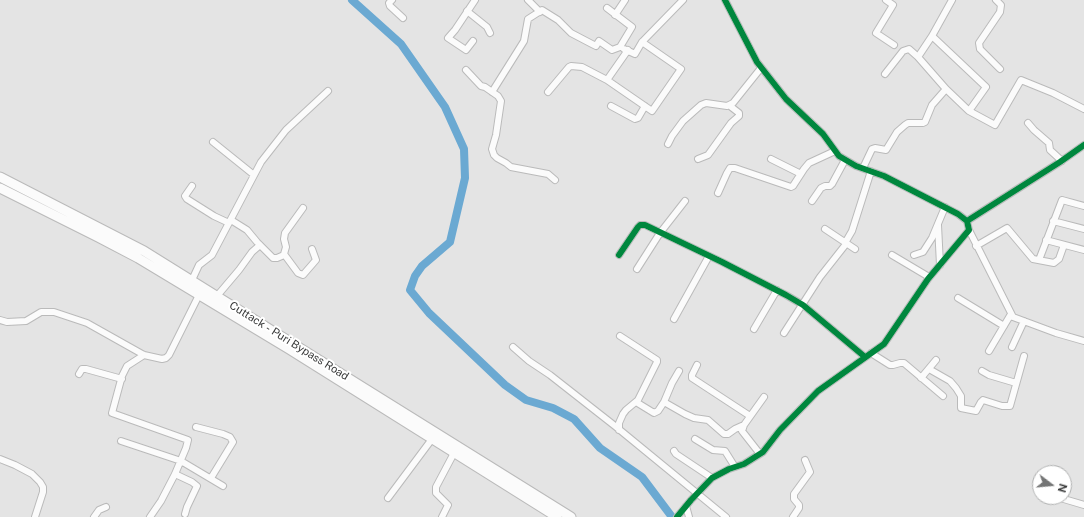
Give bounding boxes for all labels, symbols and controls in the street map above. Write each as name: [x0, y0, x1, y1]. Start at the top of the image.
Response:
street label: Cuttack - Puri Bypass Road: [227, 299, 351, 383]
north arrow: [1032, 465, 1072, 505]
text: N: [1056, 482, 1070, 494]

